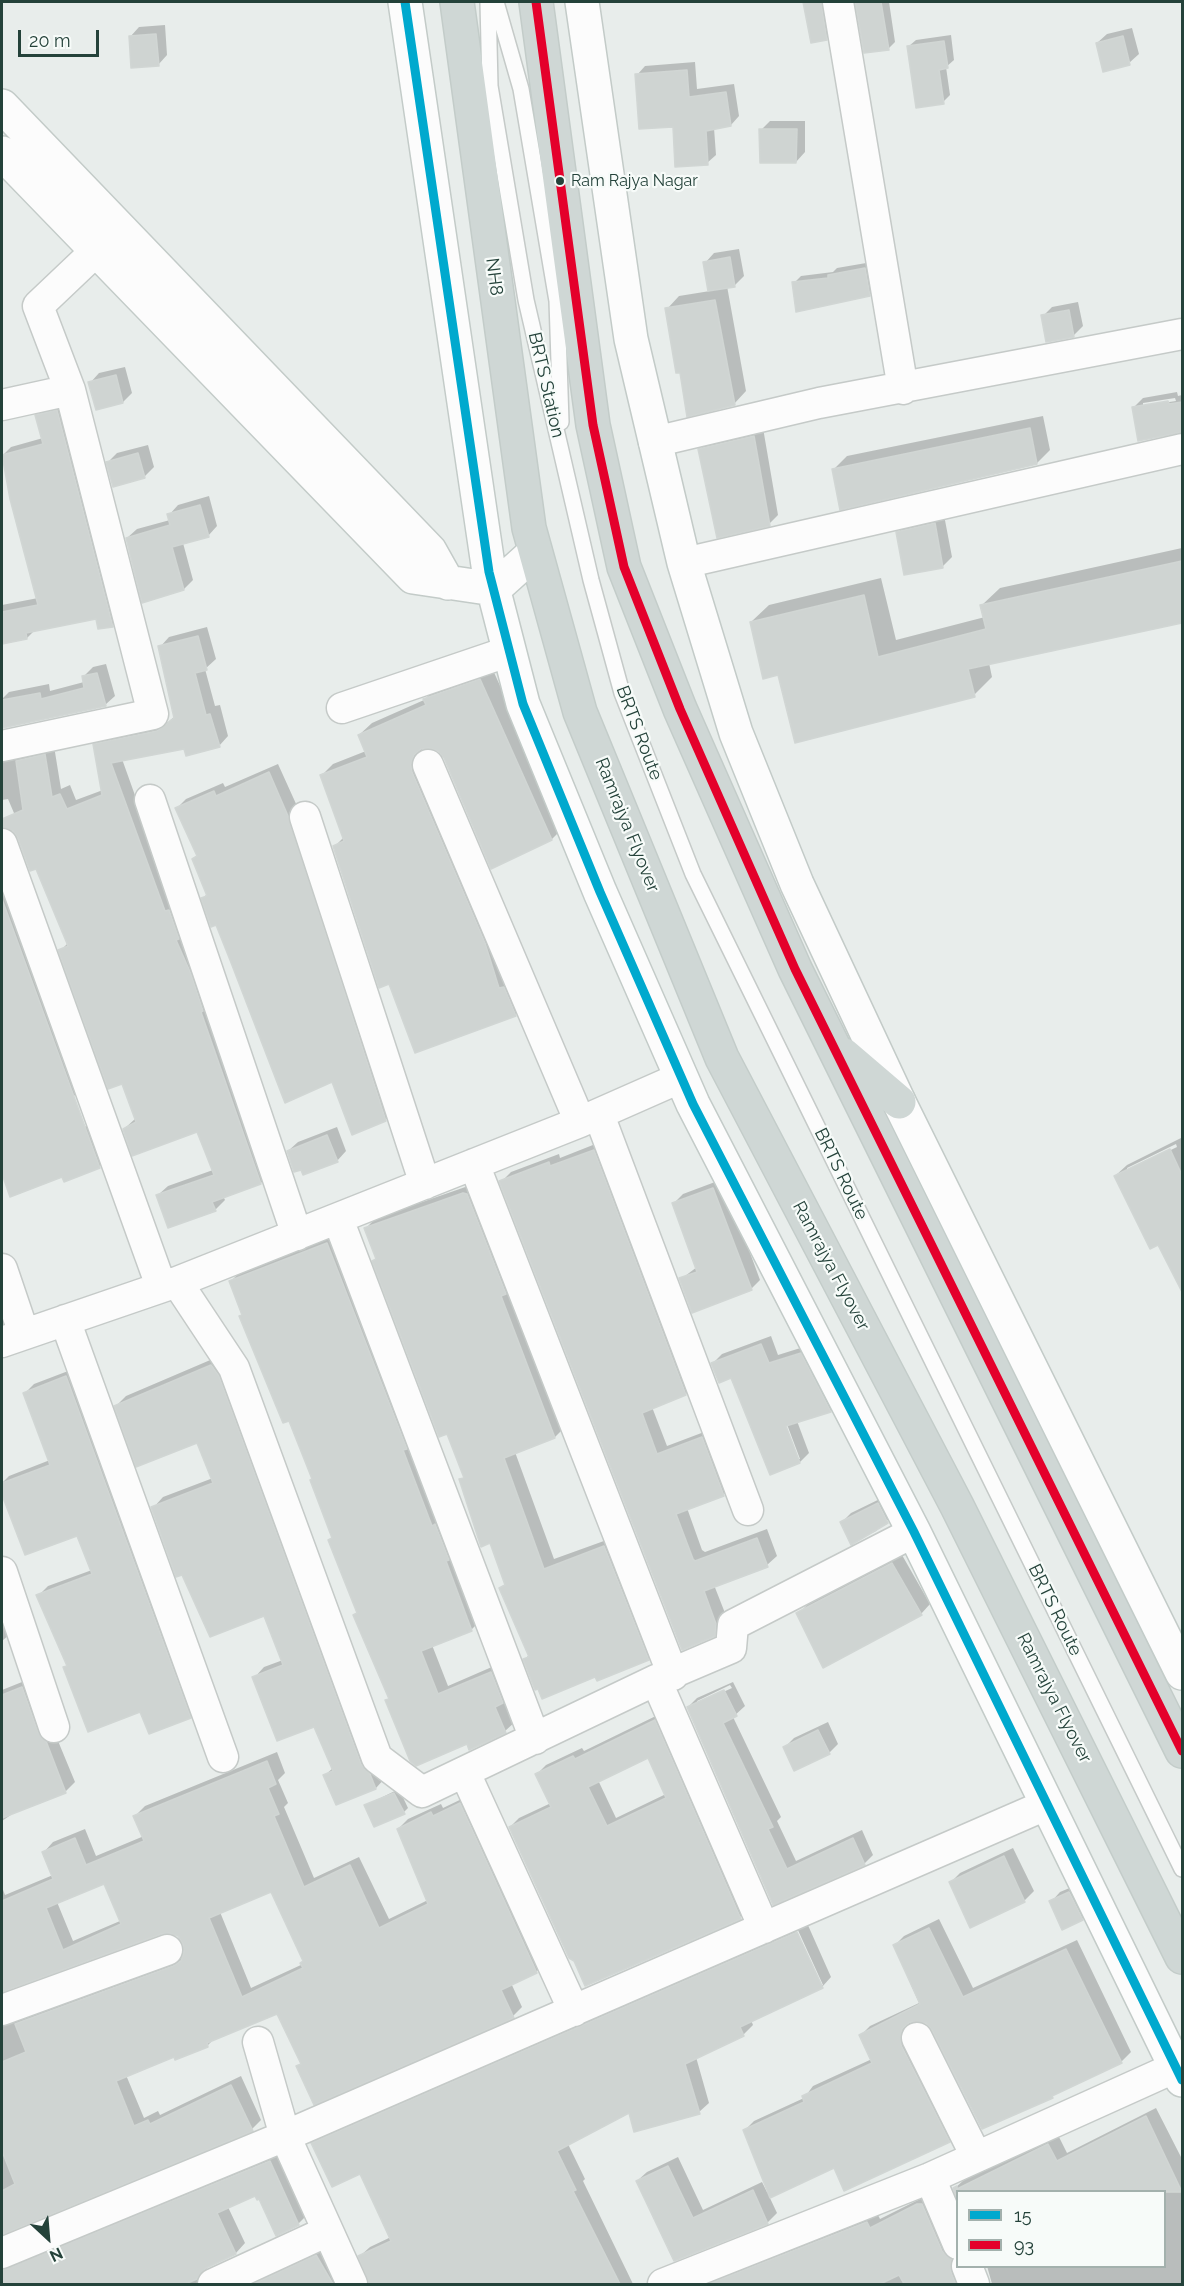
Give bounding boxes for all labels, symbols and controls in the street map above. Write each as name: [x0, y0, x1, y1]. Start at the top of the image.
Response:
scale bar: [21, 18, 102, 56]
text: 20 m: [29, 30, 71, 51]
place label: Ram Rajya Nagar: [571, 171, 698, 191]
marker: Ram Rajya Nagar: [554, 175, 566, 187]
street label: NH8: [481, 257, 507, 297]
street label: BRTS Station: [523, 330, 569, 440]
street label: BRTS Route: [611, 683, 667, 783]
street label: Ramrajya Flyover: [590, 755, 664, 895]
street label: BRTS Route: [810, 1125, 872, 1223]
street label: Ramrajya Flyover: [788, 1198, 874, 1334]
street label: BRTS Route: [1024, 1561, 1086, 1659]
street label: Ramrajya Flyover: [1012, 1629, 1096, 1767]
legend: [956, 2190, 1166, 2268]
text: 15: [1014, 2205, 1032, 2226]
north arrow: [18, 2208, 78, 2268]
text: 93: [1014, 2235, 1034, 2256]
text: N: [46, 2243, 66, 2266]

